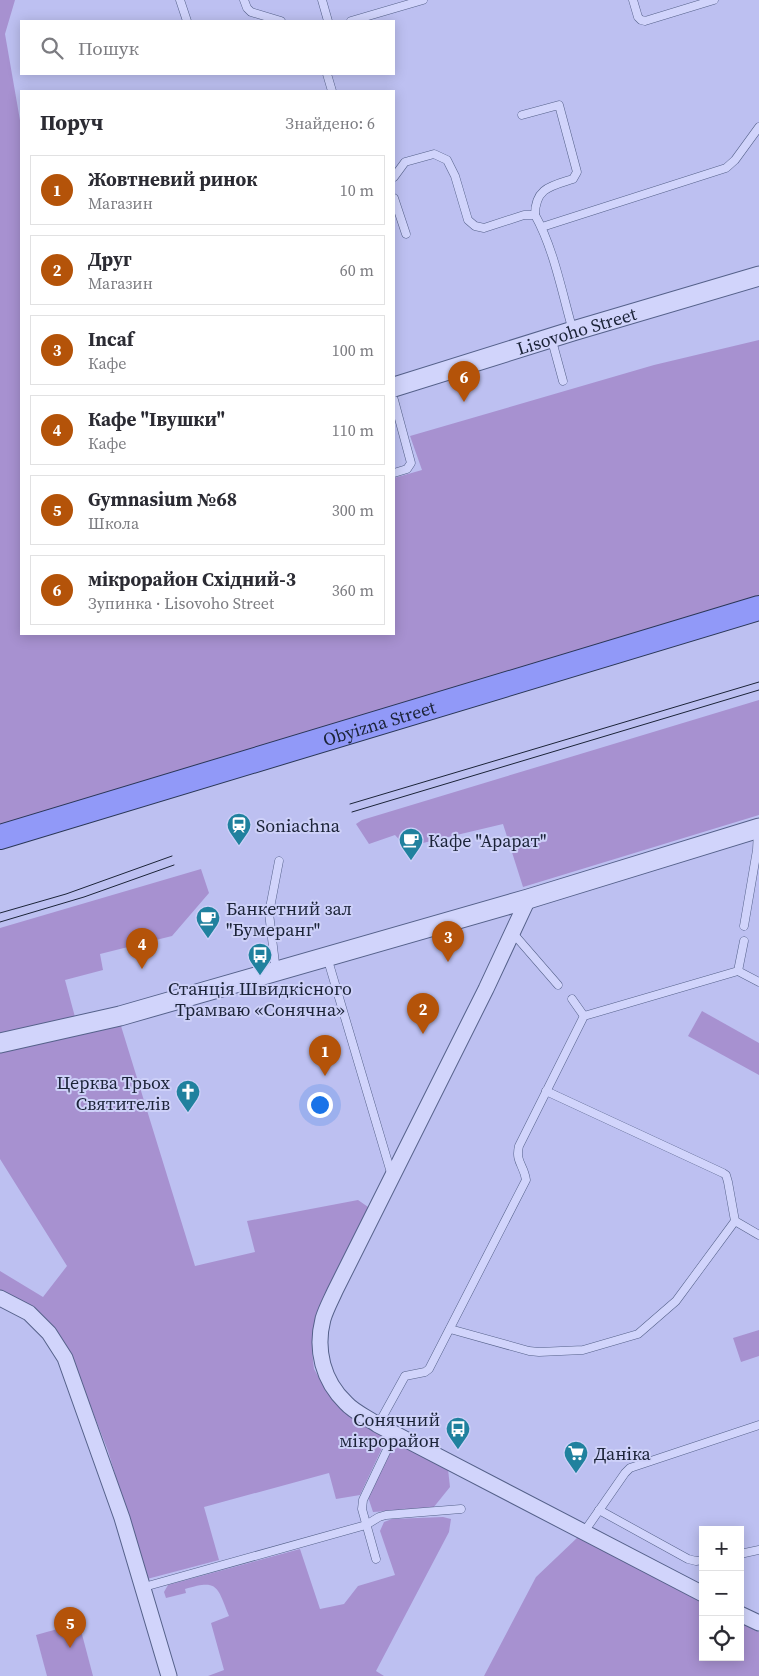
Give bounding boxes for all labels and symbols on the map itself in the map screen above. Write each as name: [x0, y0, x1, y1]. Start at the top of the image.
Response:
street label: Lisovoho Street: [514, 300, 639, 360]
pin: 6: [448, 361, 480, 402]
street label: Obyizna Street: [320, 694, 439, 751]
station icon: Soniachna: [226, 812, 252, 846]
place label: Soniachna: [256, 813, 341, 838]
cafe icon: Кафе "Арарат": [398, 827, 424, 861]
place label: Кафе "Арарат": [428, 828, 546, 853]
place label: Банкетний зал "Бумеранг": [226, 896, 352, 942]
cafe icon: Банкетний зал "Бумеранг": [195, 905, 221, 939]
pin: 3: [432, 921, 464, 962]
pin: 4: [126, 928, 158, 969]
bus stop icon: Станцiя Швидкiсного Трамваю «Сонячна»: [247, 942, 273, 976]
place label: Станцiя Швидкiсного Трамваю «Сонячна»: [168, 976, 352, 1022]
pin: 2: [407, 993, 439, 1034]
pin: 1: [309, 1035, 341, 1076]
place label: Церква Трьох Святителів: [56, 1070, 171, 1116]
church icon: Церква Трьох Святителів: [175, 1079, 201, 1113]
your location: [307, 1092, 333, 1118]
place label: Сонячний мікрорайон: [339, 1407, 440, 1453]
bus stop icon: Сонячний мікрорайон: [445, 1416, 471, 1450]
supermarket icon: Даніка: [563, 1440, 589, 1474]
place label: Даніка: [594, 1441, 652, 1466]
pin: 5: [54, 1607, 86, 1648]

